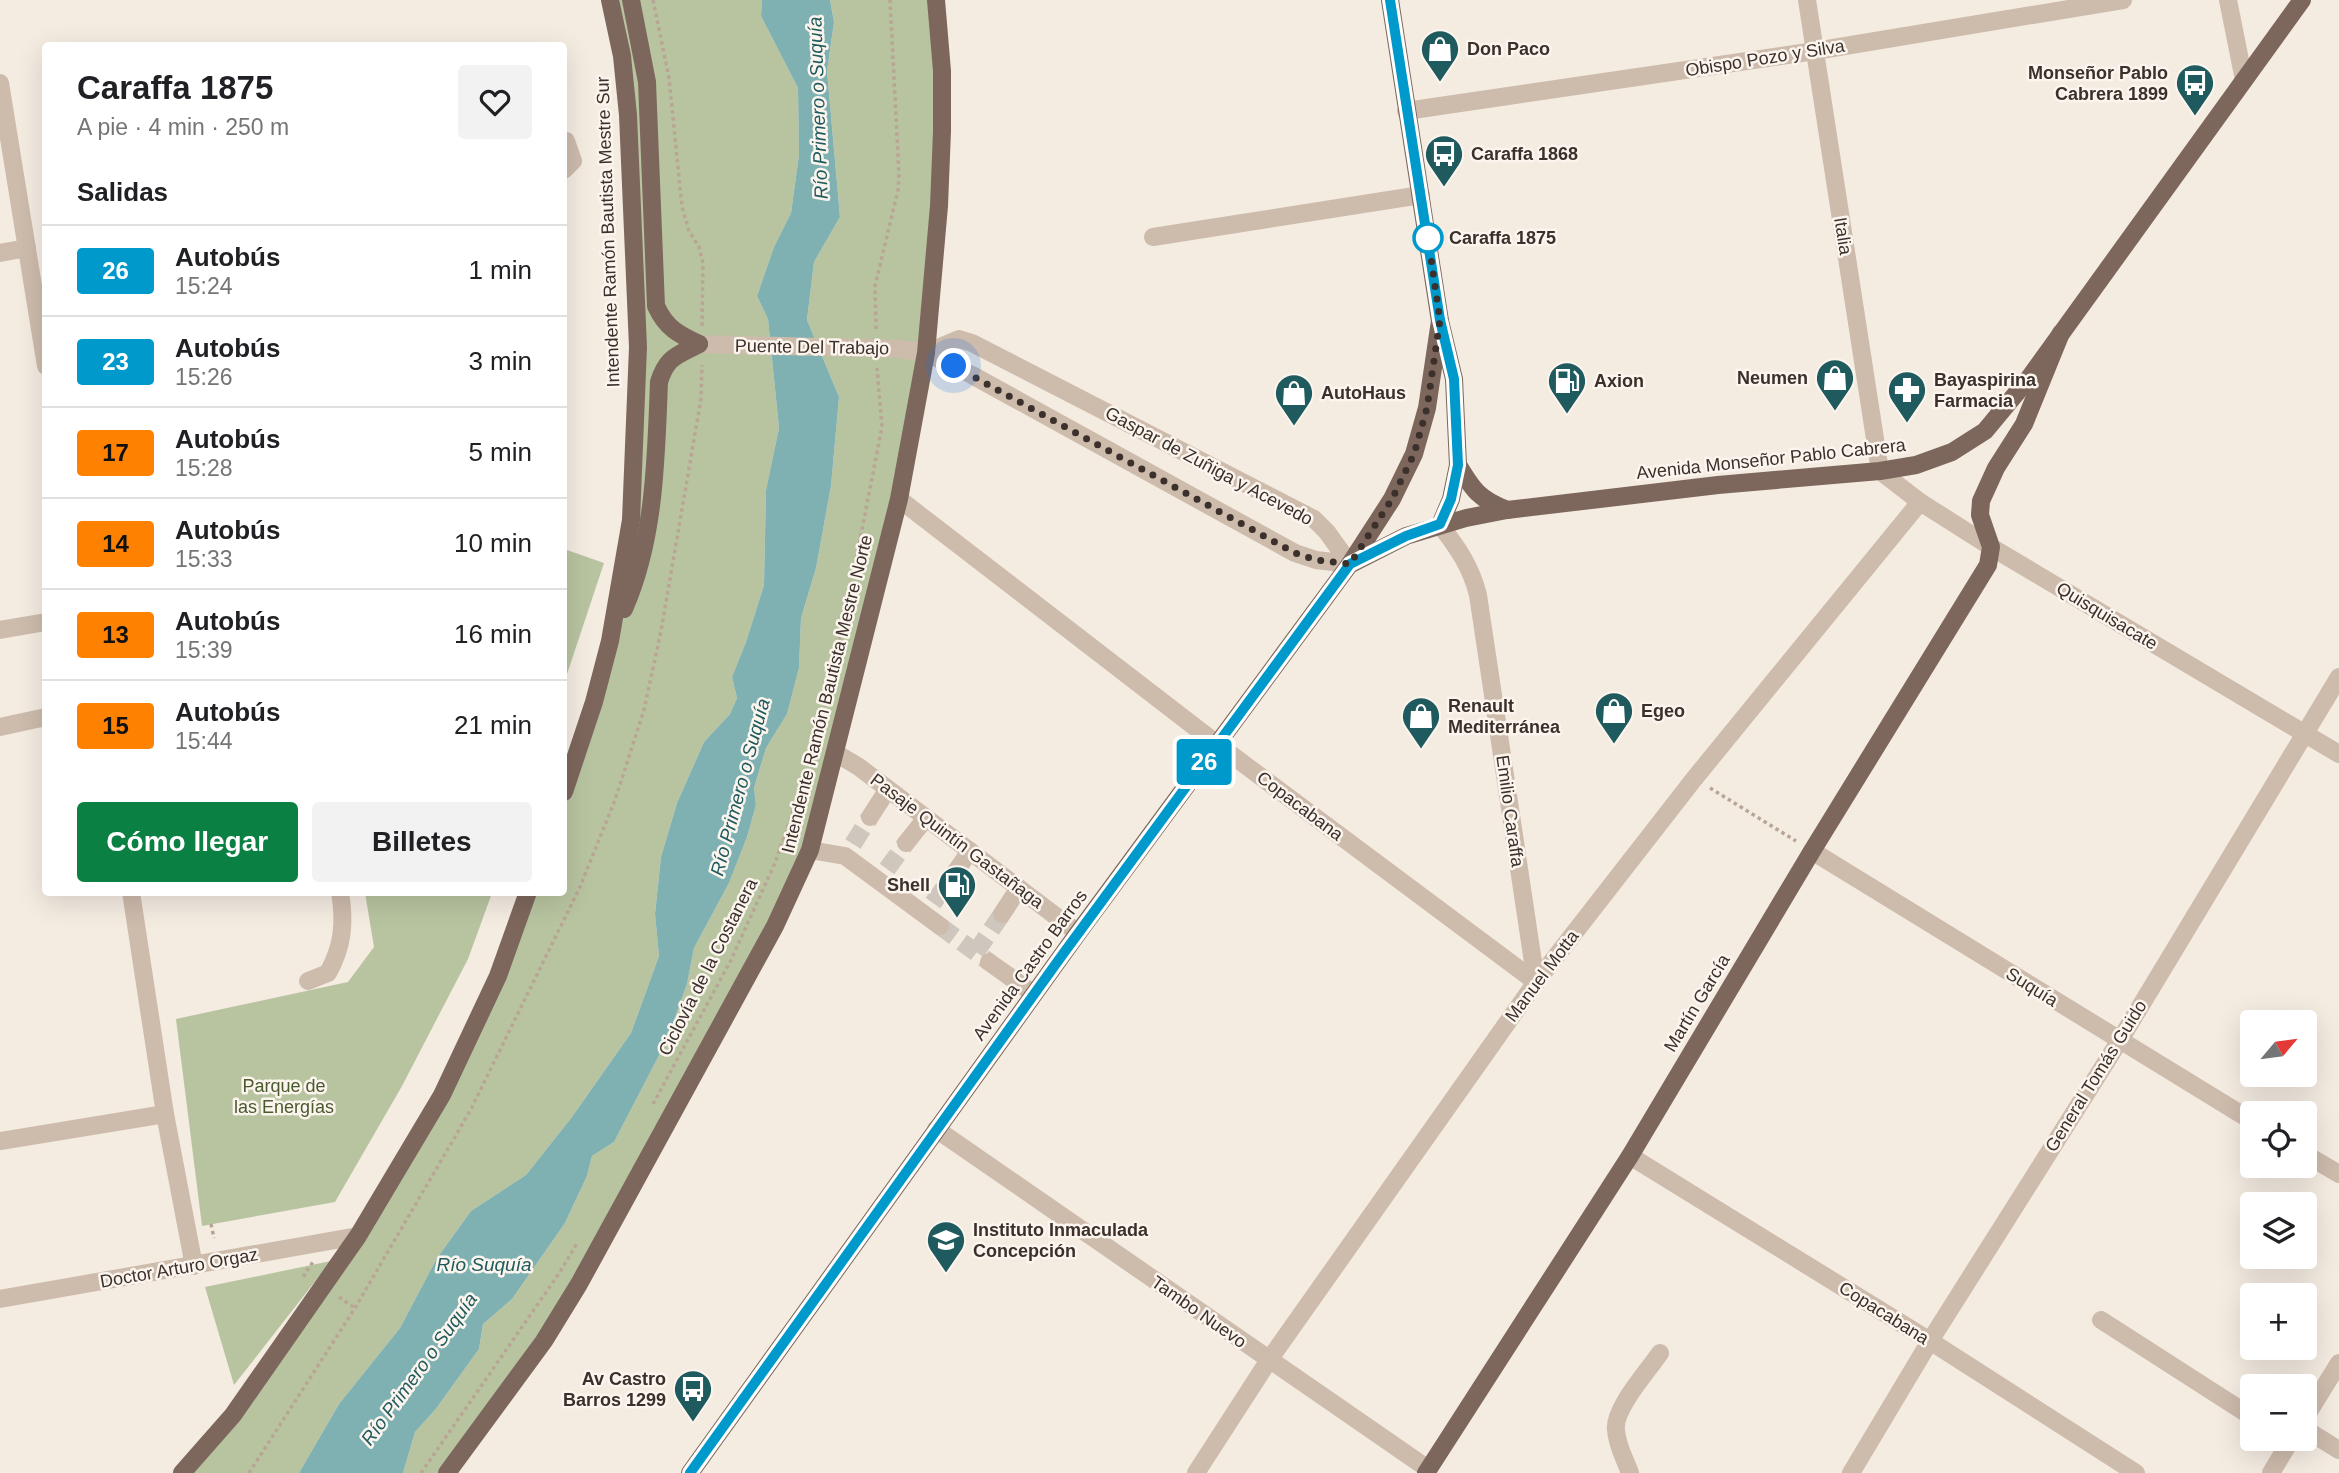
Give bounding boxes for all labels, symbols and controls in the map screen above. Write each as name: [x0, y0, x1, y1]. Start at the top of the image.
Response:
water label: Río Primero o Suquía: [804, 16, 832, 200]
shop icon: Don Paco: [1419, 28, 1461, 83]
street label: Obispo Pozo y Silva: [1684, 35, 1847, 80]
place label: Don Paco: [1467, 39, 1550, 59]
bus stop icon: Monseñor Pablo Cabrera 1899: [2174, 62, 2216, 117]
place label: Monseñor Pablo Cabrera 1899: [2028, 63, 2168, 104]
button: heart: [458, 65, 532, 139]
text: Caraffa 1875: [77, 69, 273, 106]
street label: Intendente Ramón Bautista Mestre Sur: [593, 76, 623, 388]
text: A pie · 4 min · 250 m: [77, 114, 289, 140]
bus stop icon: Caraffa 1868: [1423, 133, 1465, 188]
place label: Caraffa 1868: [1471, 144, 1578, 164]
text: Salidas: [77, 177, 168, 207]
street label: Italia: [1830, 216, 1856, 257]
marker: Caraffa 1875: [1413, 223, 1443, 253]
place label: Caraffa 1875: [1449, 228, 1556, 248]
text: Autobús: [175, 242, 280, 272]
text: 1 min: [468, 255, 532, 285]
text: 26: [102, 257, 129, 284]
text: 15:24: [175, 273, 233, 299]
text: Autobús: [175, 333, 280, 363]
street label: Puente Del Trabajo: [735, 336, 889, 358]
text: 3 min: [468, 346, 532, 376]
text: 23: [102, 348, 129, 375]
your location: [936, 348, 971, 383]
shop icon: Neumen: [1814, 357, 1856, 412]
fuel station icon: Axion: [1546, 360, 1588, 415]
text: 15:26: [175, 364, 233, 390]
place label: Neumen: [1737, 368, 1808, 388]
pharmacy icon: Bayaspirina Farmacia: [1886, 369, 1928, 424]
place label: Bayaspirina Farmacia: [1934, 370, 2037, 411]
place label: Axion: [1594, 371, 1644, 391]
shop icon: AutoHaus: [1273, 372, 1315, 427]
place label: AutoHaus: [1321, 383, 1406, 403]
street label: Gaspar de Zuñiga y Acevedo: [1102, 403, 1316, 529]
text: Autobús: [175, 424, 280, 454]
street label: Avenida Monseñor Pablo Cabrera: [1635, 435, 1908, 483]
text: 5 min: [468, 437, 532, 467]
text: 17: [102, 439, 129, 466]
text: 15:28: [175, 455, 233, 481]
text: Autobús: [175, 515, 280, 545]
text: 10 min: [454, 528, 532, 558]
text: 14: [102, 530, 129, 557]
street label: Intendente Ramón Bautista Mestre Norte: [778, 533, 876, 855]
text: 15:33: [175, 546, 233, 572]
street label: Quisquisacate: [2053, 578, 2161, 654]
text: Autobús: [175, 606, 280, 636]
text: 16 min: [454, 619, 532, 649]
text: 13: [102, 621, 129, 648]
text: 15:39: [175, 637, 233, 663]
shop icon: Egeo: [1593, 690, 1635, 745]
shop icon: Renault Mediterránea: [1400, 695, 1442, 750]
water label: Río Primero o Suquía: [706, 696, 774, 878]
place label: Renault Mediterránea: [1448, 696, 1561, 737]
text: Autobús: [175, 697, 280, 727]
place label: Egeo: [1641, 701, 1685, 721]
text: 21 min: [454, 710, 532, 740]
text: 15: [102, 712, 129, 739]
text: 15:44: [175, 728, 233, 754]
line badge: 26: [1172, 739, 1236, 785]
text: 26: [1191, 748, 1217, 775]
street label: Emilio Caraffa: [1492, 754, 1528, 869]
street label: Copacabana: [1253, 767, 1348, 845]
street label: Pasaje Quintín Gastañaga: [867, 769, 1048, 913]
button: Cómo llegar: [77, 802, 298, 882]
button: Billetes: [312, 802, 532, 882]
fuel station icon: Shell: [936, 864, 978, 919]
street label: Ciclovía de la Costanera: [655, 874, 762, 1059]
place label: Shell: [887, 875, 930, 895]
street label: Avenida Castro Barros: [969, 886, 1091, 1044]
street label: Manuel Motta: [1501, 926, 1583, 1026]
street label: Martín García: [1660, 950, 1734, 1055]
street label: Suquía: [2003, 963, 2062, 1011]
street label: General Tomás Guido: [2041, 997, 2151, 1155]
north arrow: [2240, 1010, 2317, 1087]
map controls: [2240, 1010, 2317, 1451]
park label: Parque de las Energías: [234, 1076, 334, 1117]
button: locate: [2240, 1101, 2317, 1178]
button: layers: [2240, 1192, 2317, 1269]
school or university icon: Instituto Inmaculada Concepción: [925, 1219, 967, 1274]
place label: Instituto Inmaculada Concepción: [973, 1220, 1149, 1261]
street label: Doctor Arturo Orgaz: [98, 1244, 260, 1292]
water label: Río Suquía: [436, 1254, 532, 1275]
street label: Tambo Nuevo: [1148, 1272, 1250, 1352]
street label: Copacabana: [1835, 1277, 1933, 1349]
button: +: [2240, 1283, 2317, 1360]
water label: Río Primero o Suquía: [357, 1289, 481, 1449]
bus stop icon: Av Castro Barros 1299: [672, 1368, 714, 1423]
place label: Av Castro Barros 1299: [563, 1369, 666, 1410]
button: −: [2240, 1374, 2317, 1451]

